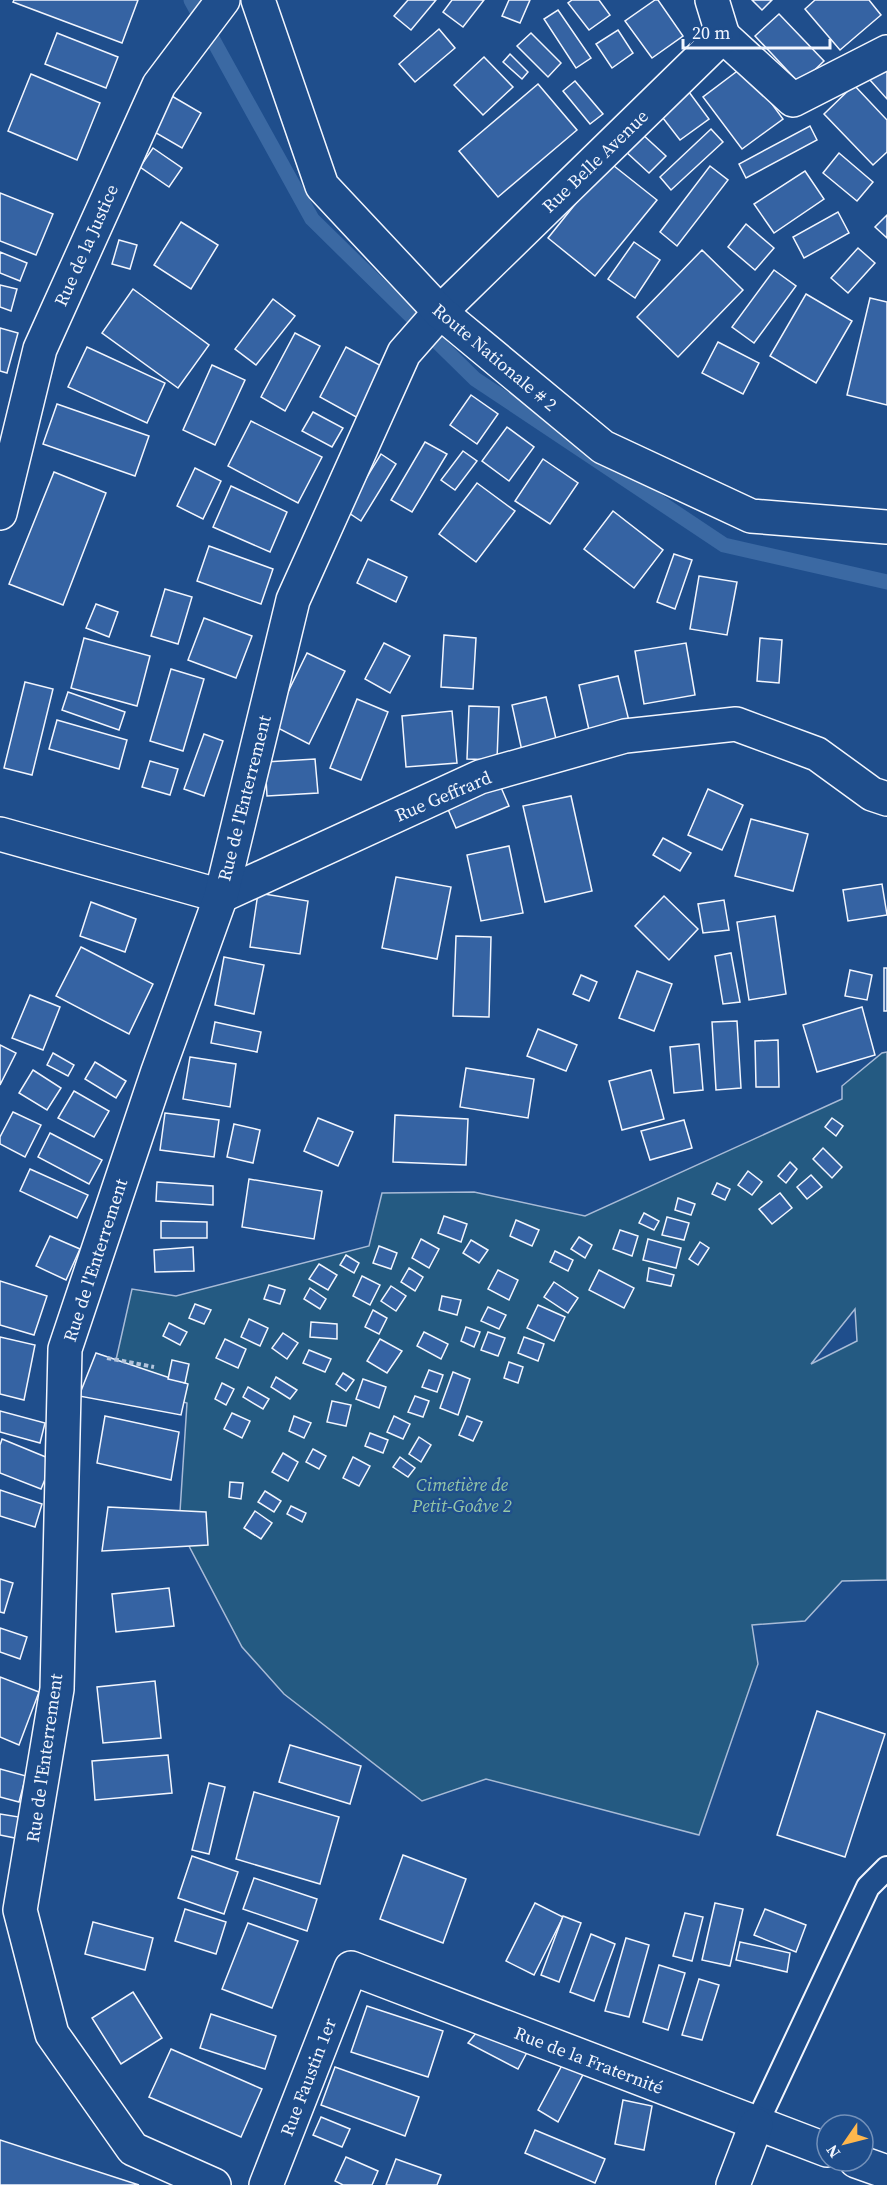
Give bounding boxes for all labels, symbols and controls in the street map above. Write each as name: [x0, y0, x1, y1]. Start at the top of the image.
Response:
scale bar: [683, 12, 830, 50]
text: 20 m: [692, 20, 730, 45]
street label: Rue Belle Avenue: [536, 104, 654, 218]
street label: Rue de la Justice: [48, 180, 124, 310]
street label: Route Nationale # 2: [427, 297, 563, 417]
street label: Rue de l'Enterrement: [211, 712, 277, 884]
street label: Rue Geffrard: [391, 764, 495, 828]
street label: Rue de l'Enterrement: [57, 1175, 133, 1345]
park label: Cimetière de Petit-Goâve 2: [411, 1472, 512, 1518]
street label: Rue de l'Enterrement: [20, 1672, 68, 1844]
street label: Rue Faustin 1er: [274, 2014, 342, 2140]
street label: Rue de la Fraternité: [511, 2020, 667, 2100]
north arrow: [815, 2113, 875, 2173]
text: N: [820, 2140, 845, 2163]

